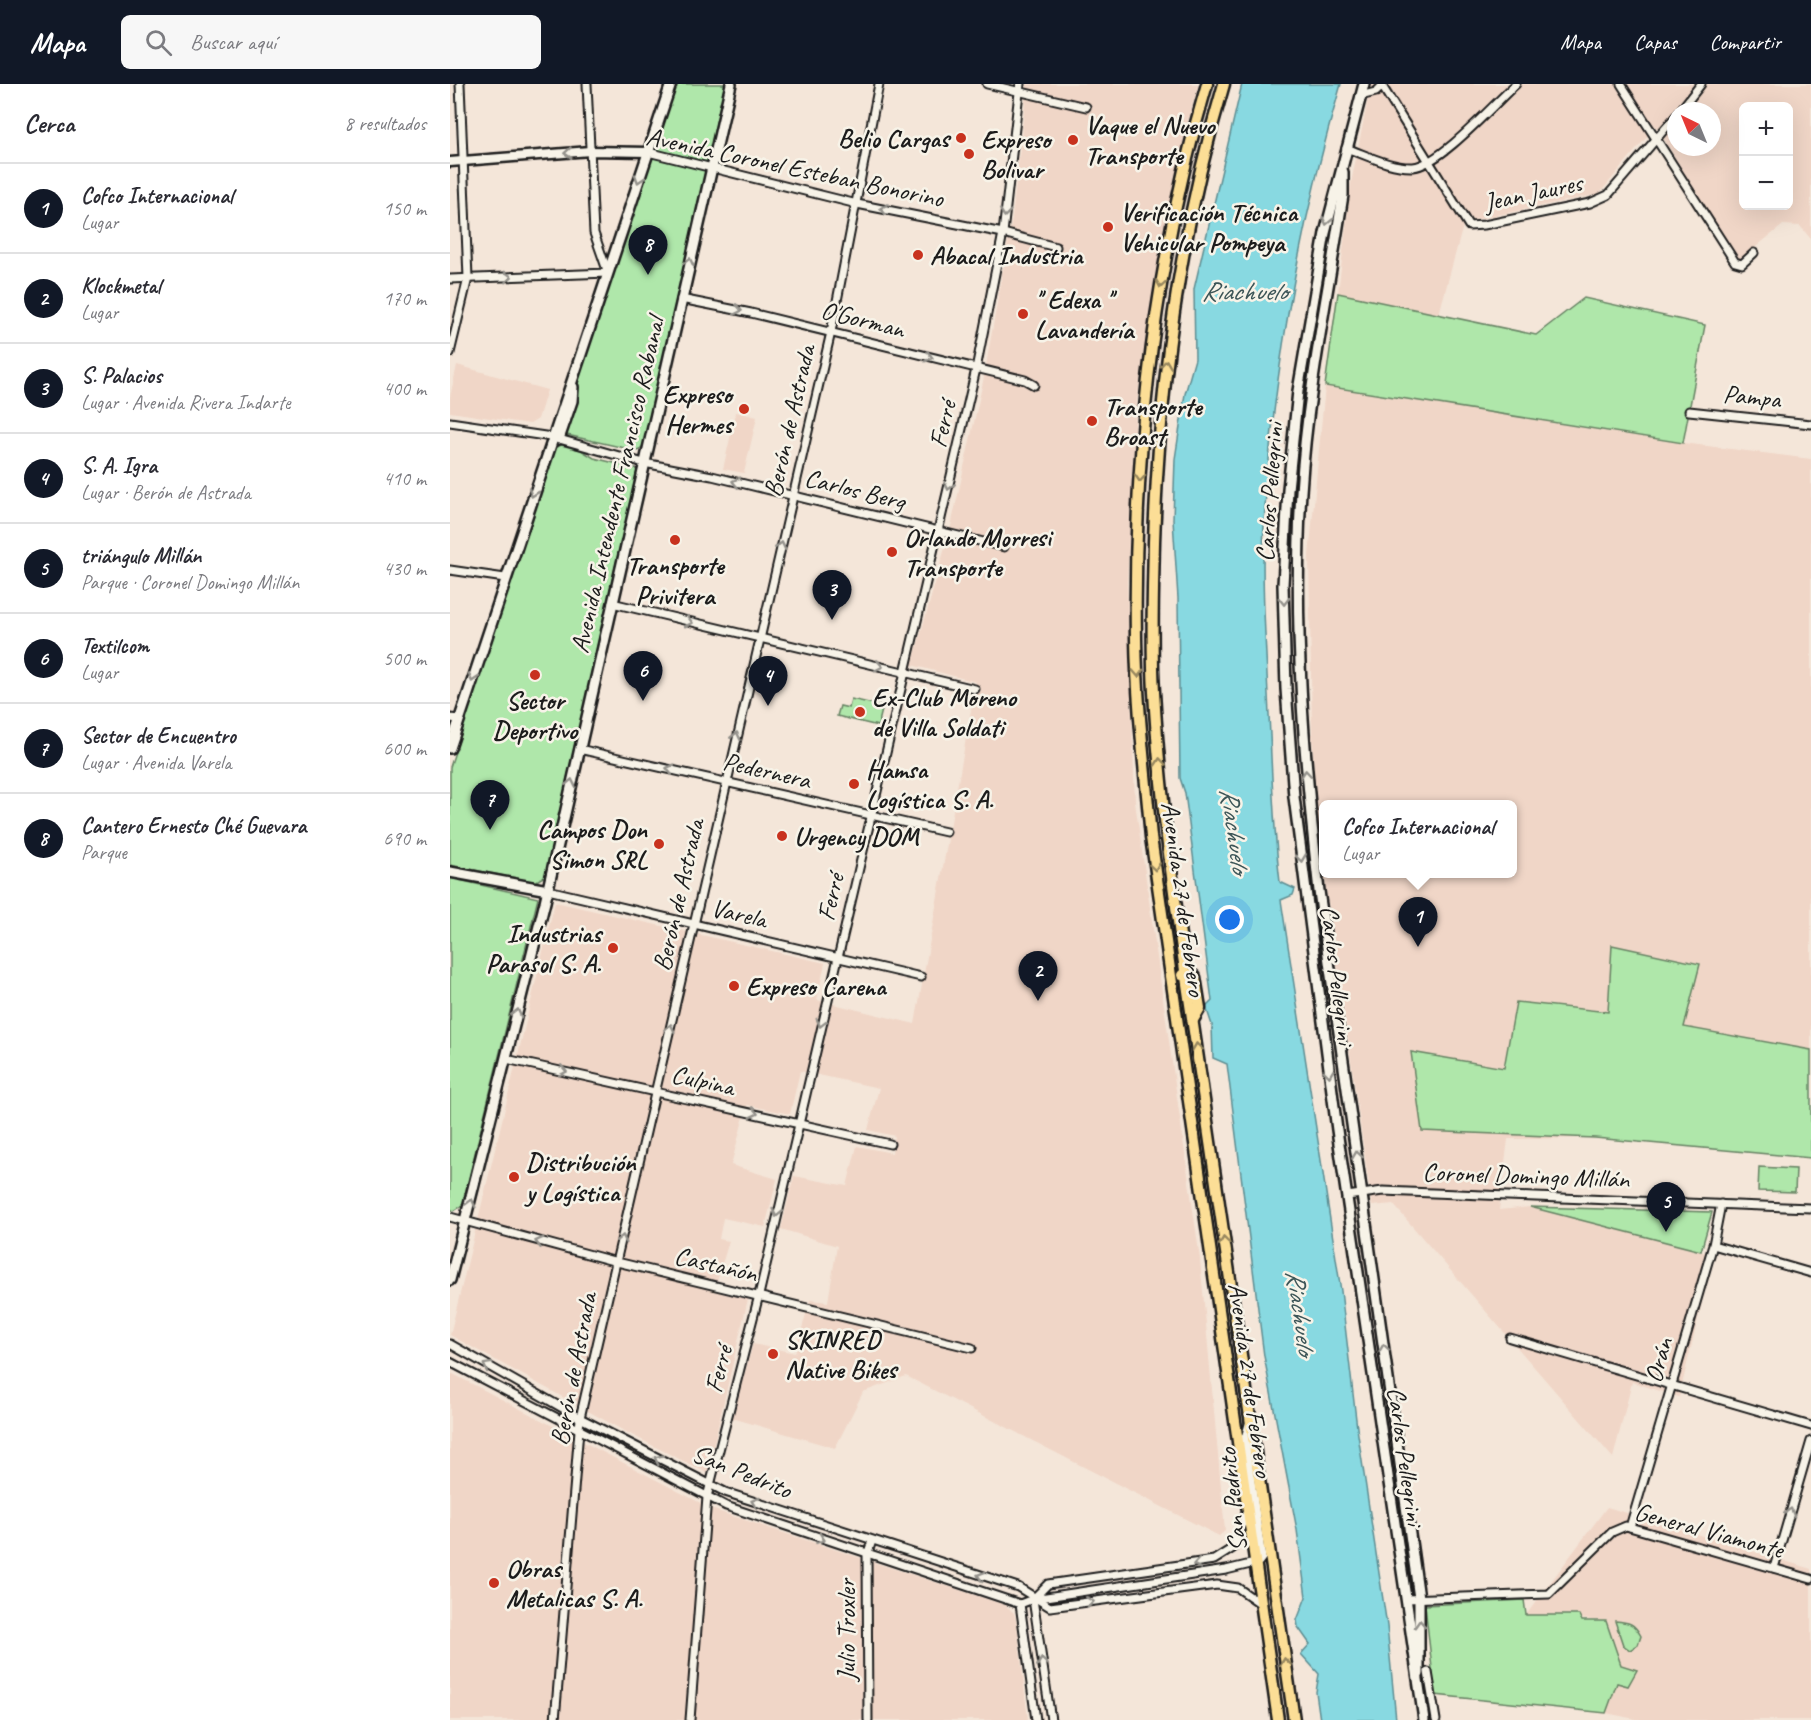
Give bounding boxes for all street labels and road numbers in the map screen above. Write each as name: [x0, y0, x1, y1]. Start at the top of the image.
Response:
street label: Avenida Coronel Esteban Bonorino: [643, 120, 948, 215]
street label: Jean Jaures: [1479, 166, 1587, 219]
street label: O'Gorman: [818, 293, 909, 346]
street label: Avenida Intendente Francisco Rabanal: [563, 310, 673, 656]
street label: Berón de Astrada: [756, 340, 823, 500]
street label: Pampa: [1722, 377, 1784, 416]
street label: Ferré: [921, 394, 965, 451]
street label: Carlos Pellegrini: [1248, 418, 1291, 563]
street label: Carlos Berg: [801, 461, 910, 518]
street label: Pedernera: [720, 744, 815, 797]
street label: Avenida 27 de Febrero: [1154, 800, 1214, 1000]
street label: Berón de Astrada: [645, 814, 712, 974]
street label: Ferré: [809, 867, 853, 924]
street label: Varela: [708, 891, 772, 936]
street label: Carlos Pellegrini: [1313, 904, 1363, 1049]
street label: Culpina: [668, 1057, 740, 1104]
street label: Coronel Domingo Millán: [1422, 1155, 1631, 1196]
street label: Castañón: [671, 1239, 762, 1290]
street label: Avenida 27 de Febrero: [1221, 1281, 1281, 1481]
street label: Berón de Astrada: [543, 1288, 605, 1448]
street label: Orán: [1636, 1333, 1681, 1386]
street label: Ferré: [697, 1339, 741, 1396]
street label: Carlos Pellegrini: [1379, 1385, 1432, 1531]
street label: San Pedrito: [687, 1437, 798, 1507]
street label: San Pedrito: [1210, 1445, 1254, 1553]
street label: General Viamonte: [1631, 1495, 1789, 1567]
street label: Julio Troxler: [830, 1577, 863, 1683]

